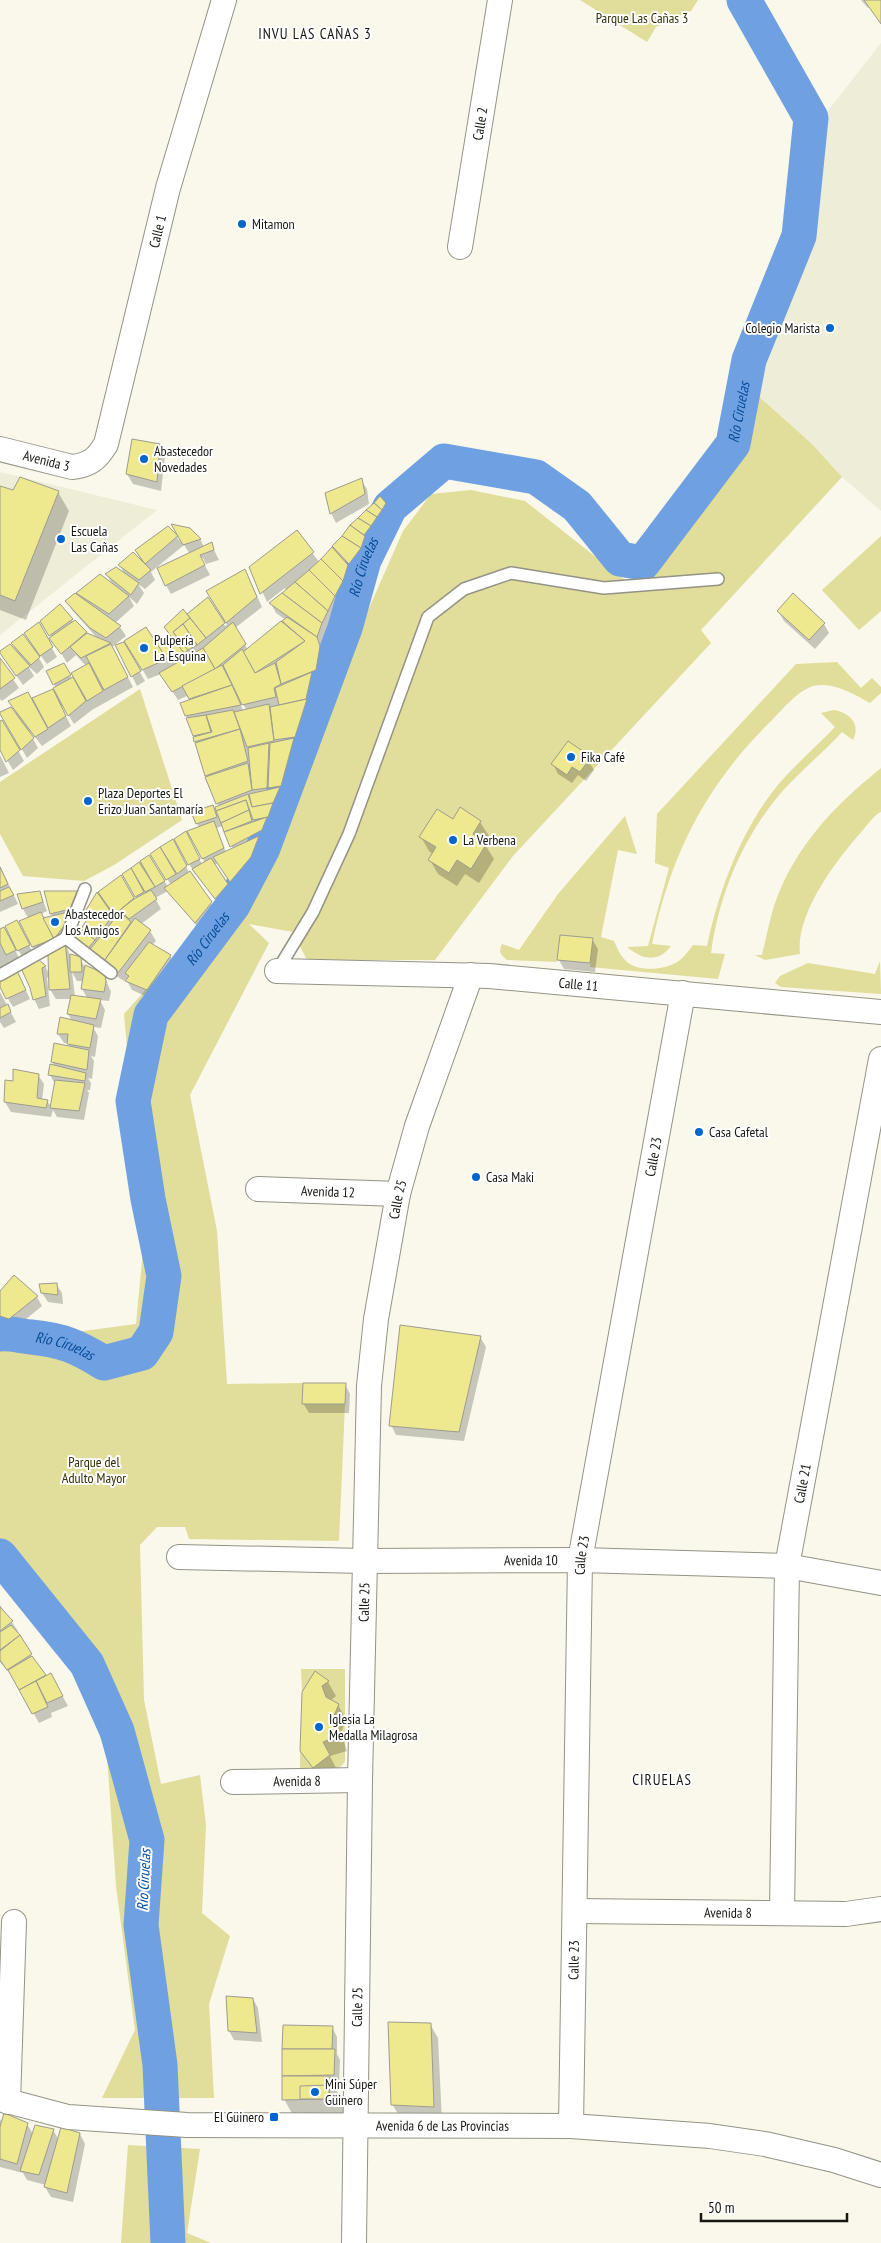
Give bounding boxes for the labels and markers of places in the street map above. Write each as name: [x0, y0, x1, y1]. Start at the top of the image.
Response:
place label: Mitamon: [252, 215, 295, 233]
marker: Mitamon: [236, 218, 248, 230]
place label: Colegio Marista: [745, 319, 820, 337]
marker: Colegio Marista: [824, 322, 836, 334]
place label: Abastecedor Novedades: [154, 442, 213, 476]
marker: Abastecedor Novedades: [138, 453, 150, 465]
place label: Escuela Las Cañas: [71, 522, 118, 556]
marker: Escuela Las Cañas: [55, 533, 67, 545]
place label: Pulpería La Esquina: [154, 631, 206, 665]
marker: Pulpería La Esquina: [138, 642, 150, 654]
place label: Fika Café: [581, 748, 625, 766]
marker: Fika Café: [565, 751, 577, 763]
place label: Plaza Deportes El Erizo Juan Santamaría: [98, 784, 203, 818]
marker: Plaza Deportes El Erizo Juan Santamaría: [82, 795, 94, 807]
place label: La Verbena: [463, 831, 516, 849]
marker: La Verbena: [447, 834, 459, 846]
place label: Abastecedor Los Amigos: [65, 905, 124, 939]
marker: Abastecedor Los Amigos: [49, 916, 61, 928]
place label: Casa Cafetal: [709, 1123, 769, 1141]
marker: Casa Cafetal: [693, 1126, 705, 1138]
place label: Casa Maki: [486, 1168, 534, 1186]
marker: Casa Maki: [470, 1171, 482, 1183]
place label: Iglesia La Medalla Milagrosa: [329, 1710, 418, 1744]
marker: Iglesia La Medalla Milagrosa: [313, 1721, 325, 1733]
place label: Mini Súper Güinero: [325, 2075, 377, 2109]
marker: Mini Súper Güinero: [309, 2086, 321, 2098]
place label: El Güinero: [214, 2108, 264, 2126]
marker: El Güinero: [268, 2111, 280, 2123]

